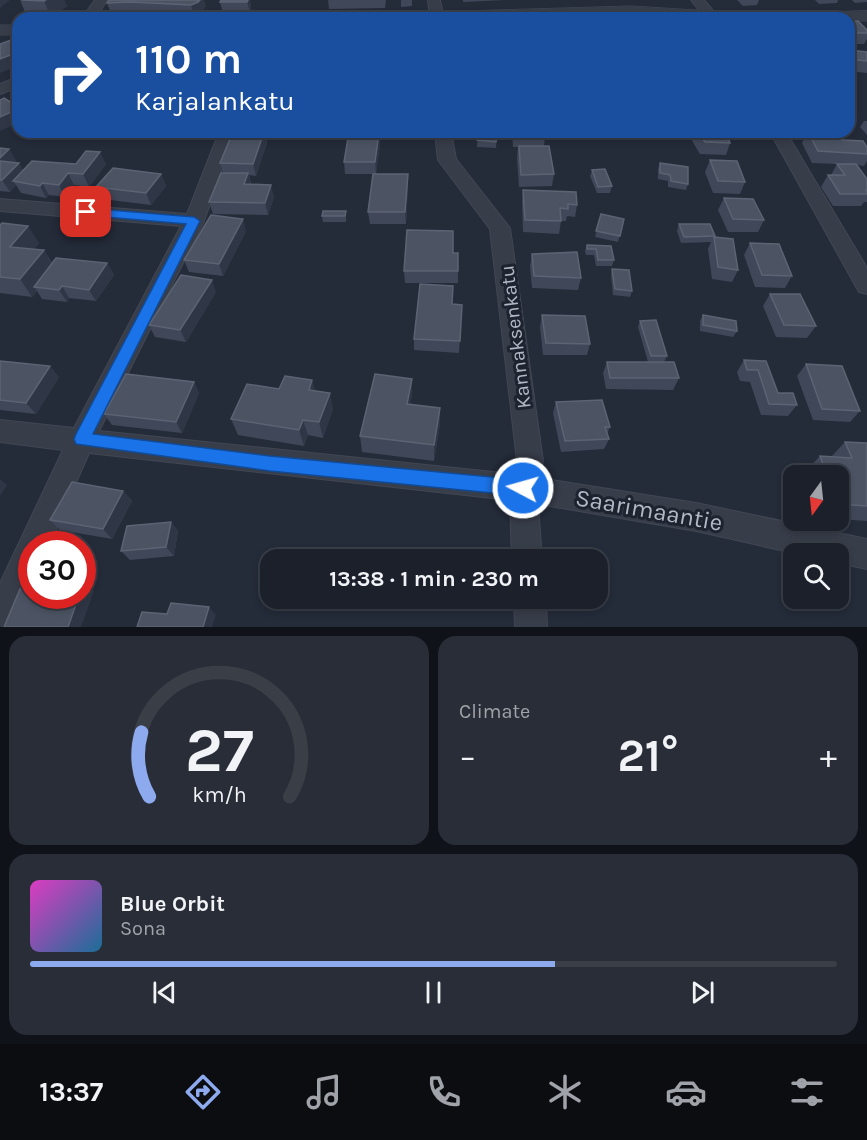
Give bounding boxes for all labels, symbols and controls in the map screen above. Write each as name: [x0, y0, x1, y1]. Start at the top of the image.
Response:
text: 110 m: [135, 34, 242, 84]
icon: right: [36, 36, 114, 114]
text: Karjalankatu: [135, 85, 295, 117]
pin: [60, 186, 111, 237]
icon: arrive: [69, 195, 102, 228]
street label: Kannaksenkatu: [495, 264, 536, 410]
position arrow: [491, 456, 555, 520]
north arrow: [783, 465, 849, 531]
map controls: [783, 465, 849, 609]
street label: Saarimaantie: [573, 483, 725, 537]
speed limit sign: 30: [18, 531, 96, 609]
button: search: [783, 543, 849, 609]
text: 13:38 · 1 min · 230 m: [329, 566, 539, 592]
text: Climate: [459, 700, 530, 723]
text: 27: [185, 714, 253, 787]
text: 21°: [618, 730, 678, 782]
text: −: [459, 737, 476, 775]
text: +: [820, 737, 837, 775]
text: km/h: [192, 783, 246, 808]
text: Blue Orbit: [120, 891, 225, 917]
text: Sona: [120, 917, 166, 940]
icon: previous: [148, 976, 181, 1009]
icon: pause: [417, 976, 450, 1009]
icon: next: [686, 976, 719, 1009]
icon: directions: [182, 1071, 224, 1113]
icon: music: [303, 1071, 345, 1113]
icon: phone: [423, 1071, 465, 1113]
icon: climate: [544, 1071, 586, 1113]
icon: car: [665, 1071, 707, 1113]
icon: filters: [786, 1071, 828, 1113]
text: 13:37: [39, 1076, 103, 1108]

